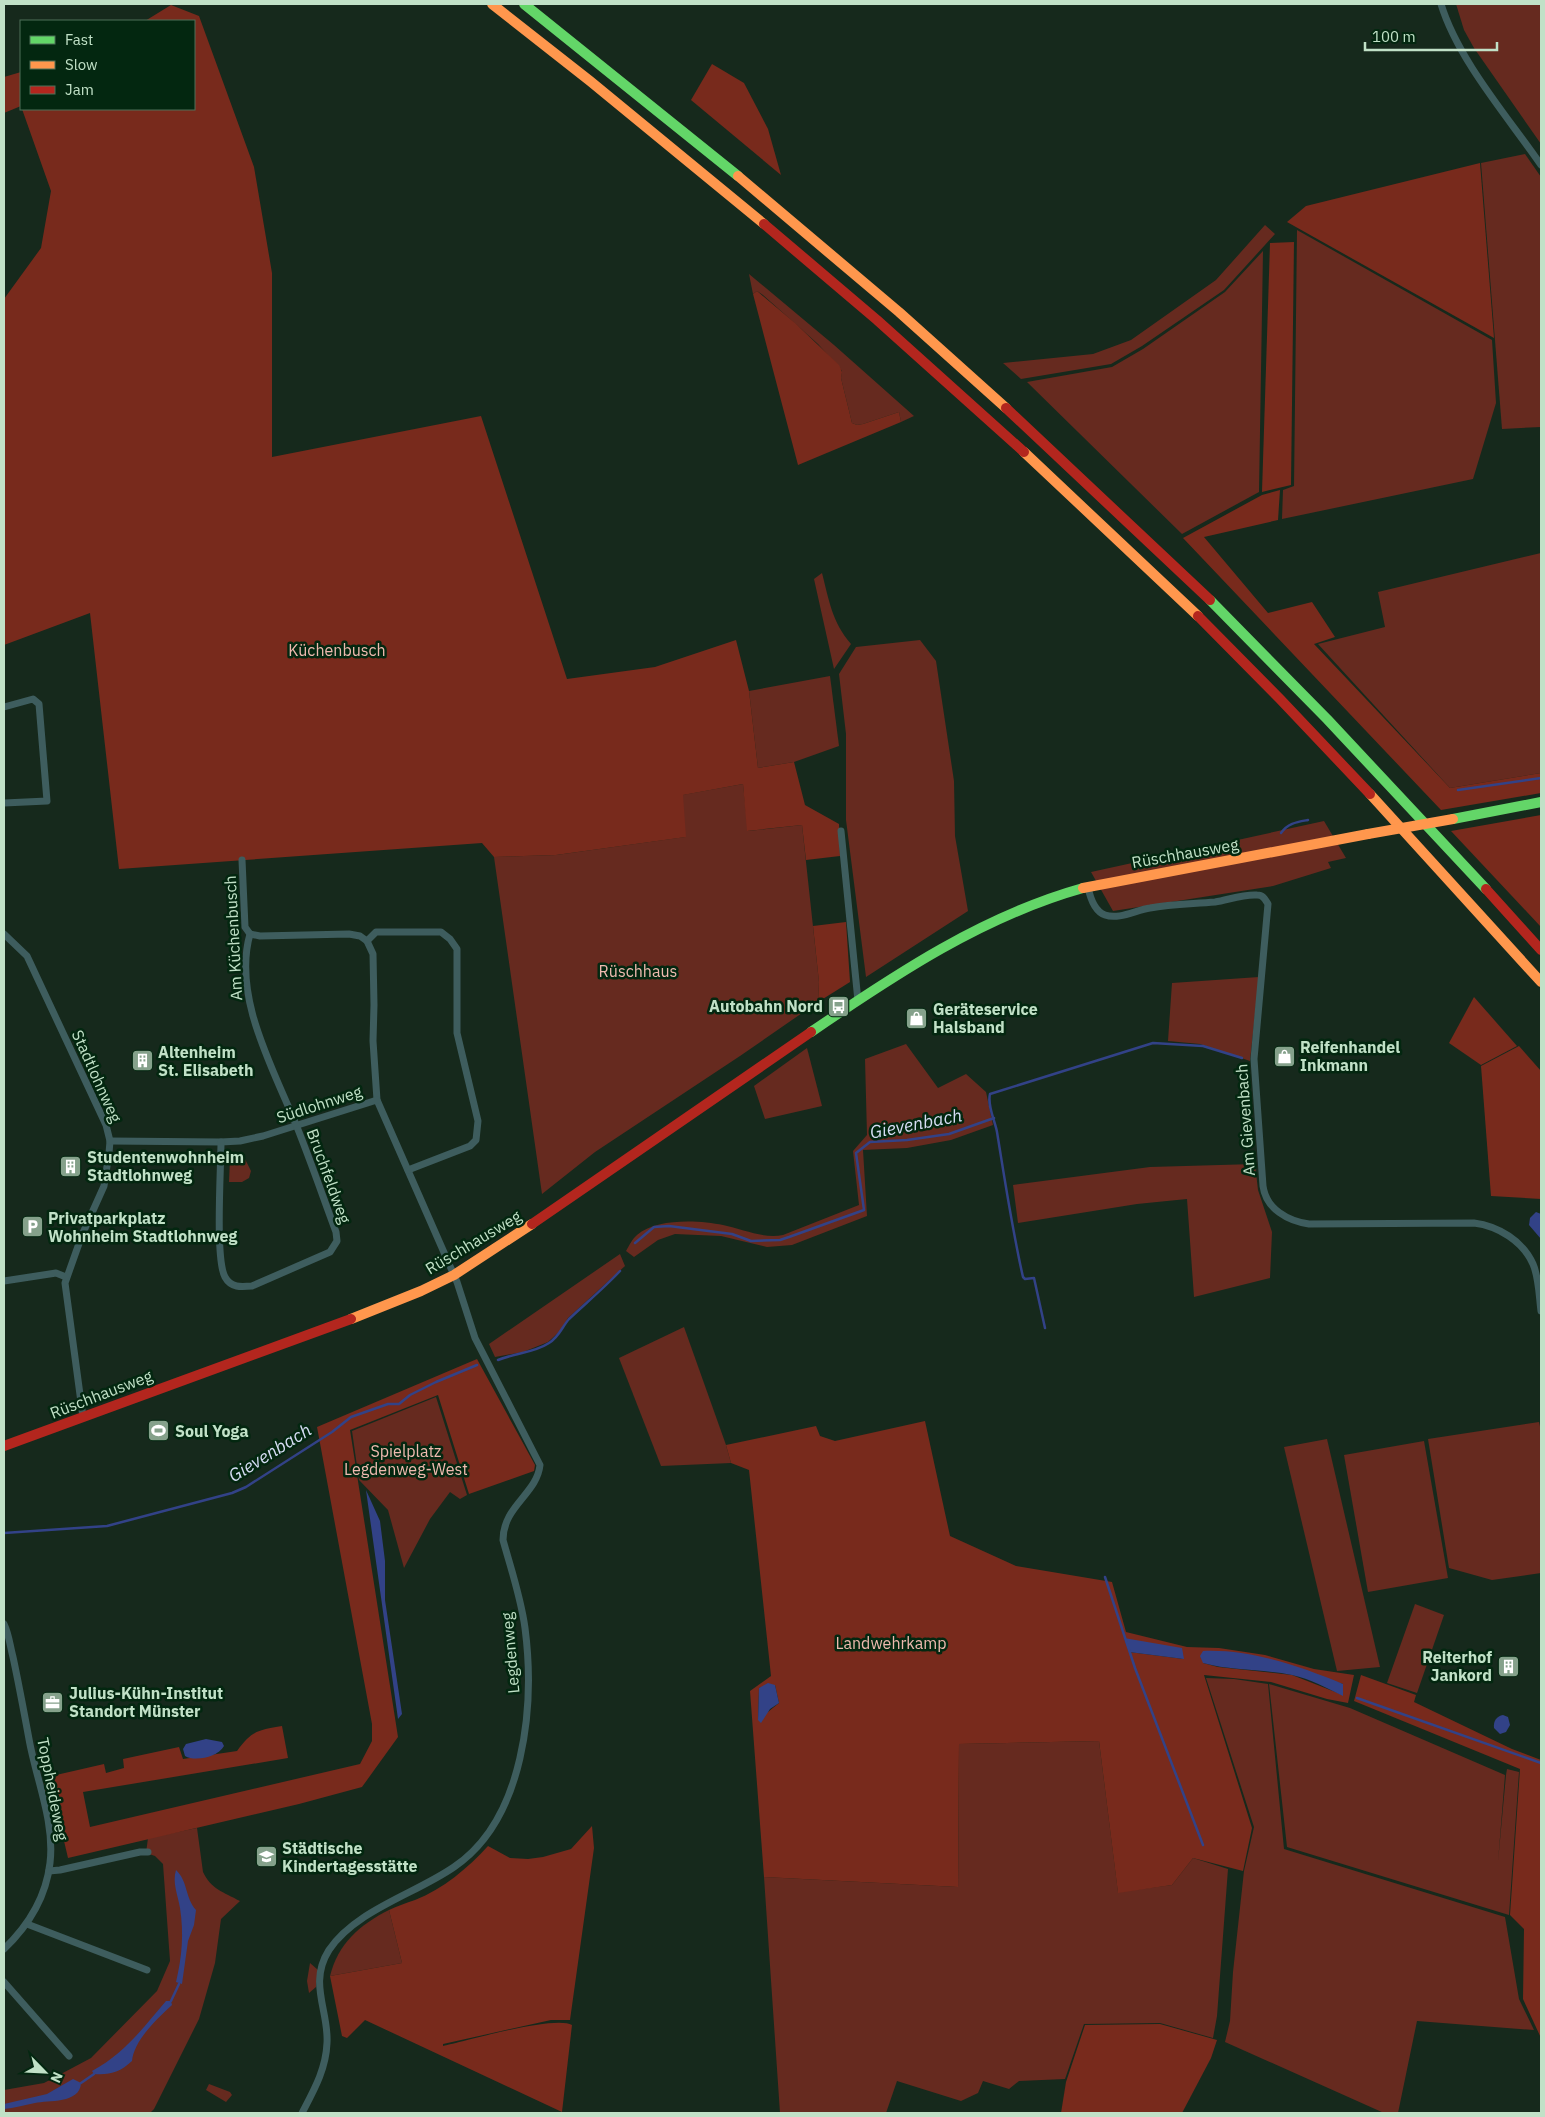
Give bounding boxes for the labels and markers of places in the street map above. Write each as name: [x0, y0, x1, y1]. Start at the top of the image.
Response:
bus stop icon: Autobahn Nord: [827, 994, 851, 1018]
place label: Autobahn Nord: [709, 996, 823, 1016]
place label: Geräteservice Halsband: [933, 999, 1038, 1037]
shop icon: Geräteservice Halsband: [905, 1006, 929, 1030]
place label: Reifenhandel Inkmann: [1300, 1037, 1400, 1075]
place label: Altenheim St. Elisabeth: [158, 1042, 253, 1080]
shop icon: Reifenhandel Inkmann: [1272, 1044, 1296, 1068]
building icon: Altenheim St. Elisabeth: [130, 1049, 154, 1073]
place label: Studentenwohnheim Stadtlohnweg: [87, 1147, 244, 1185]
building icon: Studentenwohnheim Stadtlohnweg: [59, 1154, 83, 1178]
place label: Privatparkplatz Wohnheim Stadtlohnweg: [48, 1208, 238, 1246]
parking icon: Privatparkplatz Wohnheim Stadtlohnweg: [20, 1215, 44, 1239]
sports icon: Soul Yoga: [147, 1419, 171, 1443]
place label: Soul Yoga: [175, 1421, 249, 1441]
place label: Reiterhof Jankord: [1422, 1647, 1492, 1685]
building icon: Reiterhof Jankord: [1496, 1654, 1520, 1678]
place label: Julius-Kühn-Institut Standort Münster: [69, 1683, 223, 1721]
office icon: Julius-Kühn-Institut Standort Münster: [41, 1690, 65, 1714]
place label: Städtische Kindertagesstätte: [282, 1838, 418, 1876]
school or university icon: Städtische Kindertagesstätte: [254, 1845, 278, 1869]

